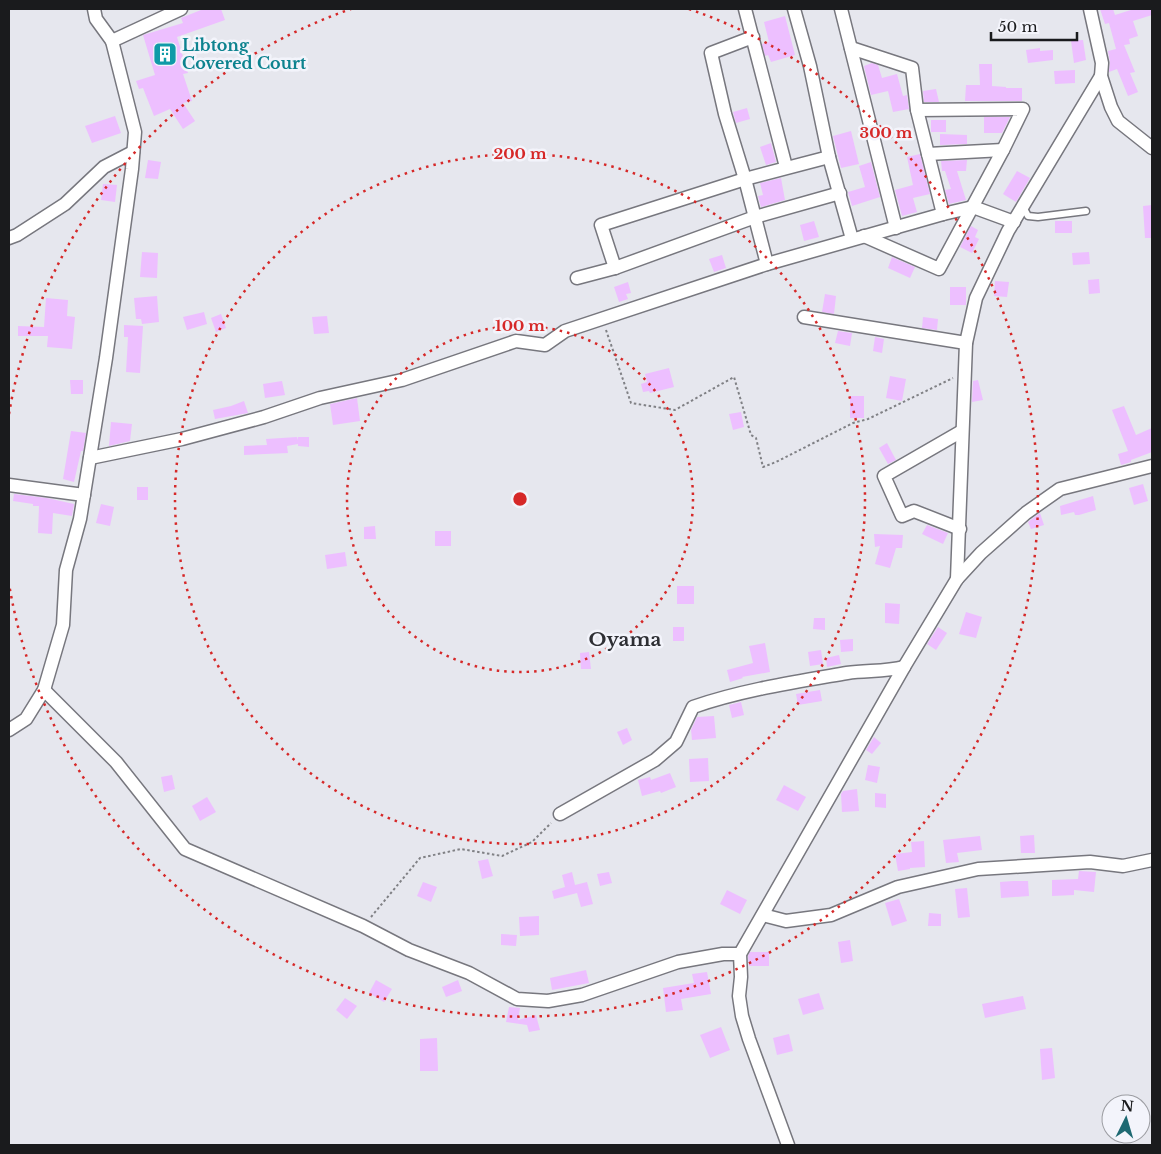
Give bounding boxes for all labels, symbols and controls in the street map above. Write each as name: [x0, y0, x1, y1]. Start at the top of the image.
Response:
scale bar: [991, 10, 1077, 42]
text: 50 m: [998, 17, 1038, 36]
place label: Libtong Covered Court: [182, 35, 307, 73]
building icon: Libtong Covered Court: [152, 41, 178, 67]
text: 300 m: [860, 123, 913, 142]
text: 200 m: [494, 144, 547, 163]
text: 100 m: [495, 316, 545, 335]
centre of rings: [511, 490, 529, 508]
district label: Oyama: [589, 628, 661, 651]
north arrow: [1101, 1094, 1151, 1144]
text: N: [1120, 1097, 1134, 1116]

